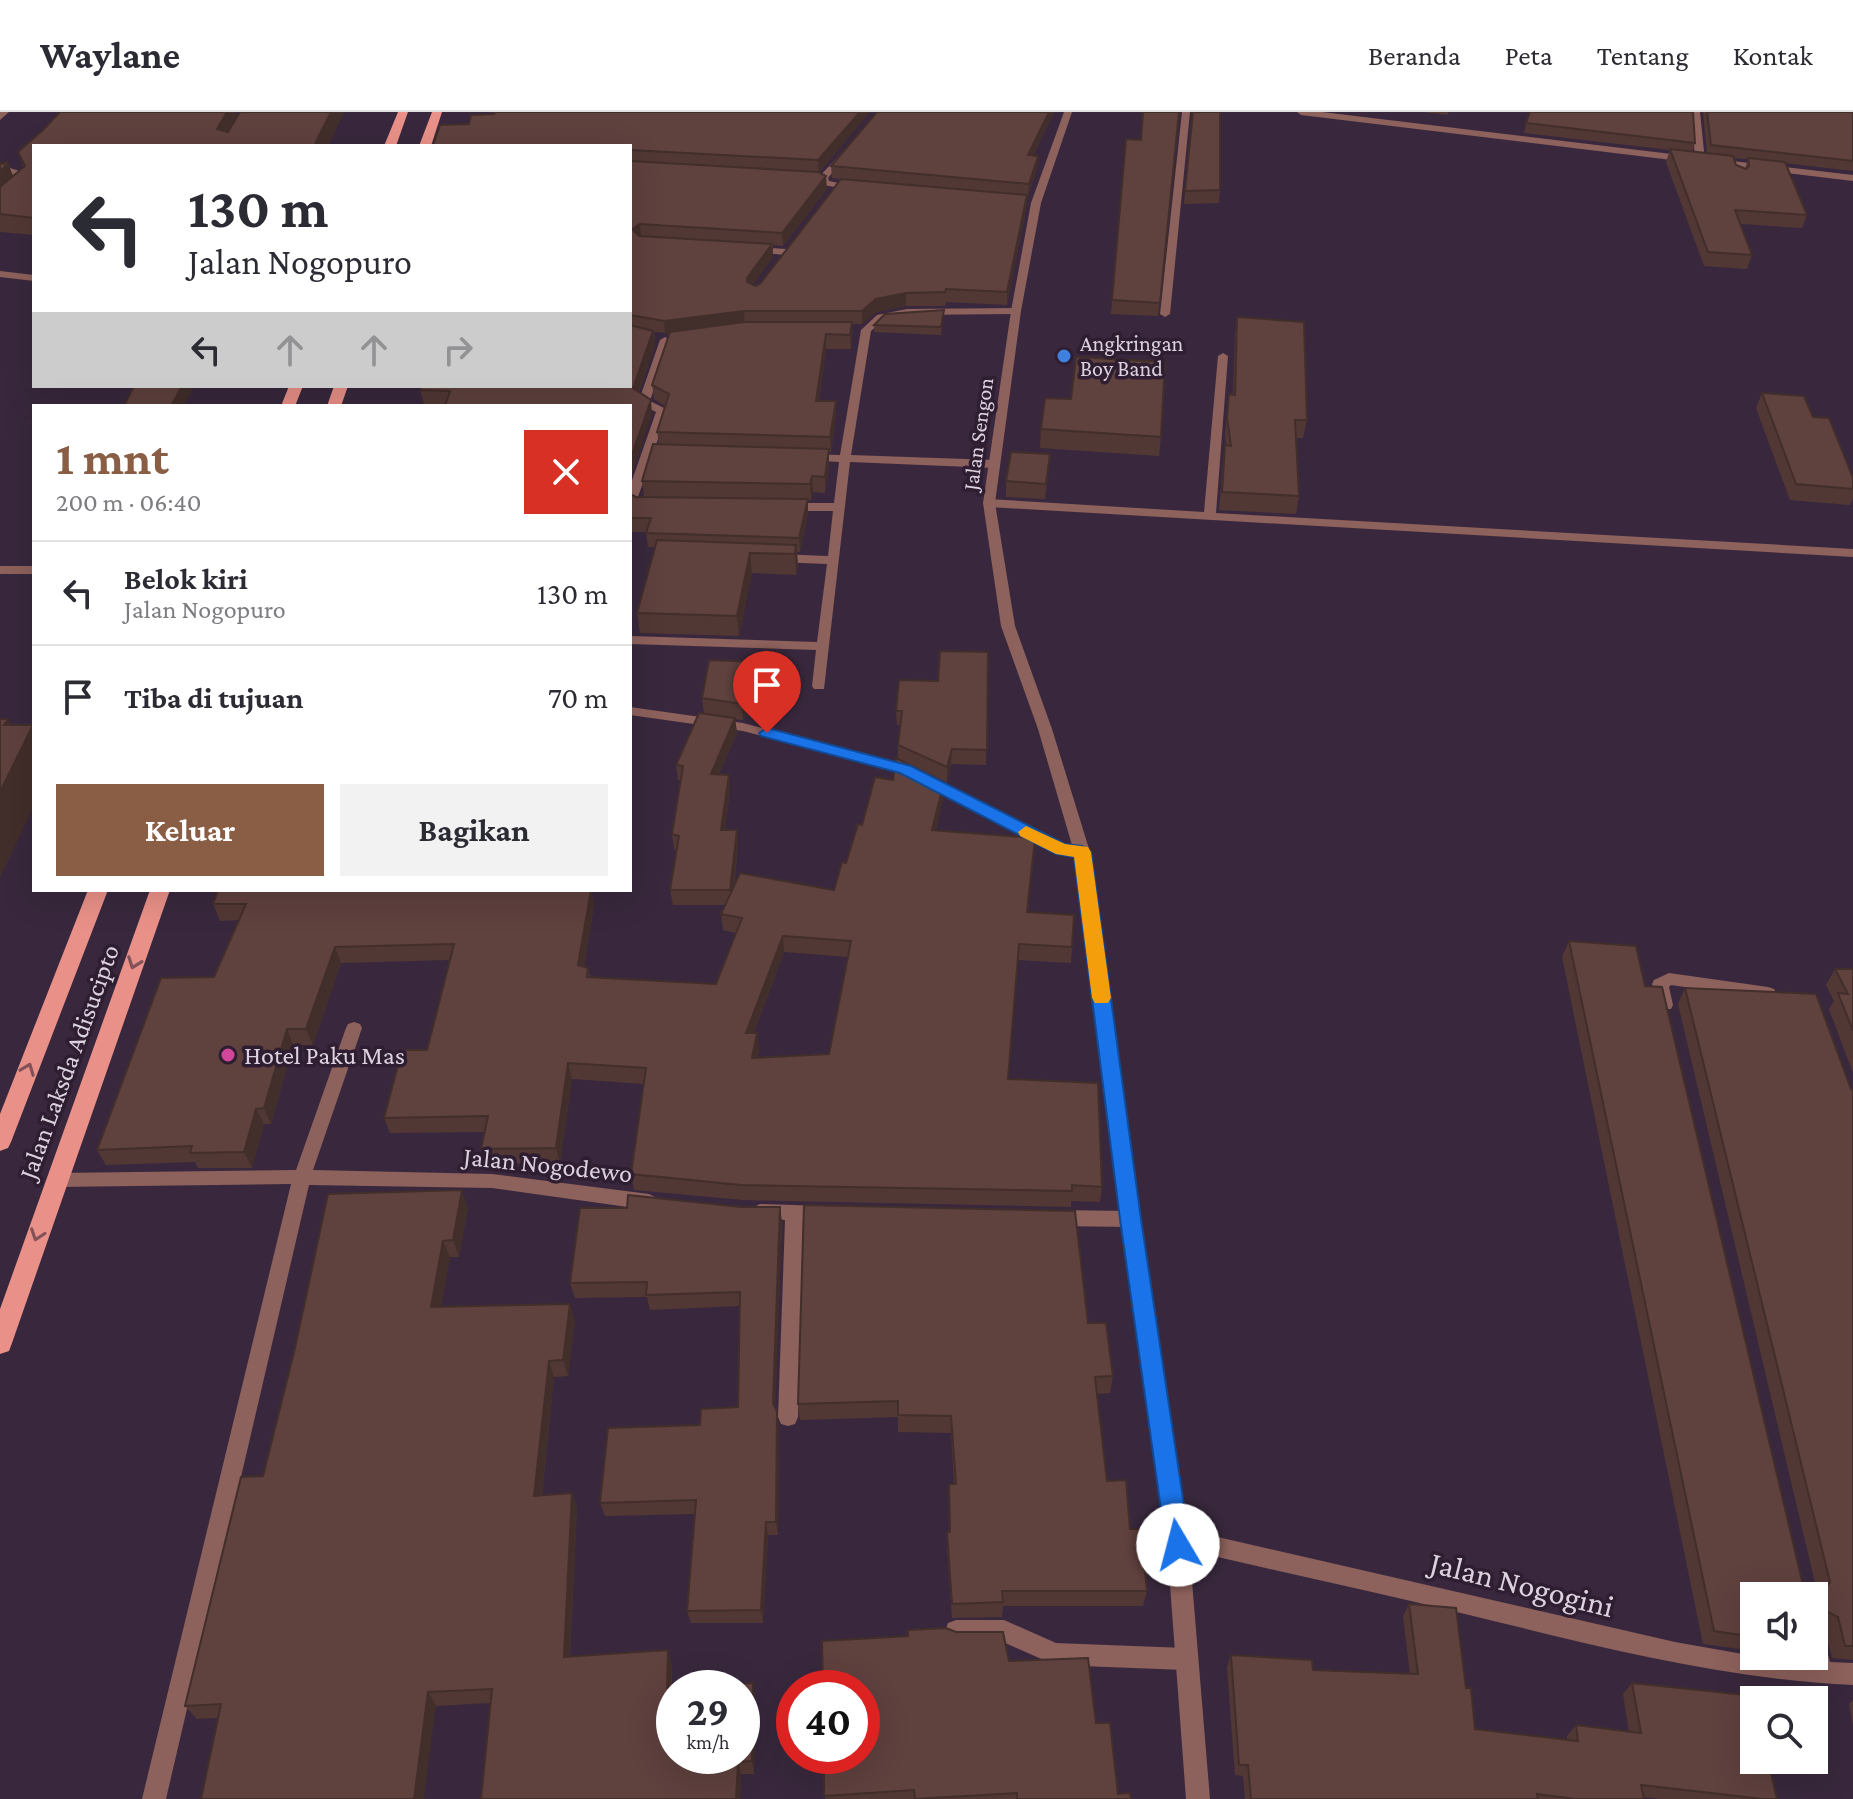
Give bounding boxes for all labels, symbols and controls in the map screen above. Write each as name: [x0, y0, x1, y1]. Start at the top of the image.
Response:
text: Waylane: [40, 34, 180, 76]
text: Beranda: [1368, 40, 1461, 71]
text: Peta: [1505, 40, 1553, 71]
text: Tentang: [1597, 40, 1689, 71]
text: Kontak: [1733, 40, 1813, 71]
icon: left: [56, 176, 160, 280]
text: 130 m: [188, 177, 329, 239]
text: Jalan Nogopuro: [188, 242, 412, 282]
icon: left: [184, 328, 228, 372]
icon: ahead: [268, 328, 312, 372]
icon: ahead: [352, 328, 396, 372]
icon: right: [436, 328, 480, 372]
place label: Angkringan Boy Band: [1080, 331, 1184, 381]
marker: Angkringan Boy Band: [1055, 347, 1073, 365]
street label: Jalan Sengon: [957, 376, 998, 494]
button: close: [524, 430, 608, 514]
text: 1 mnt: [56, 431, 169, 484]
text: 200 m · 06:40: [56, 488, 201, 517]
text: Belok kiri: [124, 562, 248, 595]
icon: left: [56, 571, 100, 615]
text: 130 m: [537, 577, 608, 610]
text: Jalan Nogopuro: [124, 595, 286, 624]
pin: [733, 651, 801, 733]
icon: arrive: [745, 663, 789, 707]
icon: arrive: [56, 675, 100, 719]
text: Tiba di tujuan: [124, 681, 303, 714]
text: 70 m: [548, 681, 608, 714]
button: Keluar: [56, 784, 324, 876]
button: Bagikan: [340, 784, 608, 876]
street label: Jalan Laksda Adisucipto: [12, 941, 125, 1185]
one-way arrow: [127, 956, 143, 970]
place label: Hotel Paku Mas: [244, 1041, 405, 1070]
marker: Hotel Paku Mas: [219, 1046, 237, 1064]
one-way arrow: [18, 1063, 35, 1077]
street label: Jalan Nogodewo: [460, 1142, 634, 1188]
one-way arrow: [31, 1227, 47, 1241]
position arrow: [1136, 1503, 1220, 1587]
street label: Jalan Nogogini: [1424, 1543, 1618, 1624]
map controls: [1740, 1582, 1828, 1774]
button: sound: [1740, 1582, 1828, 1670]
speed limit sign: 40: [776, 1670, 880, 1774]
button: search: [1740, 1686, 1828, 1774]
text: 29: [687, 1689, 729, 1734]
text: km/h: [686, 1731, 730, 1753]

